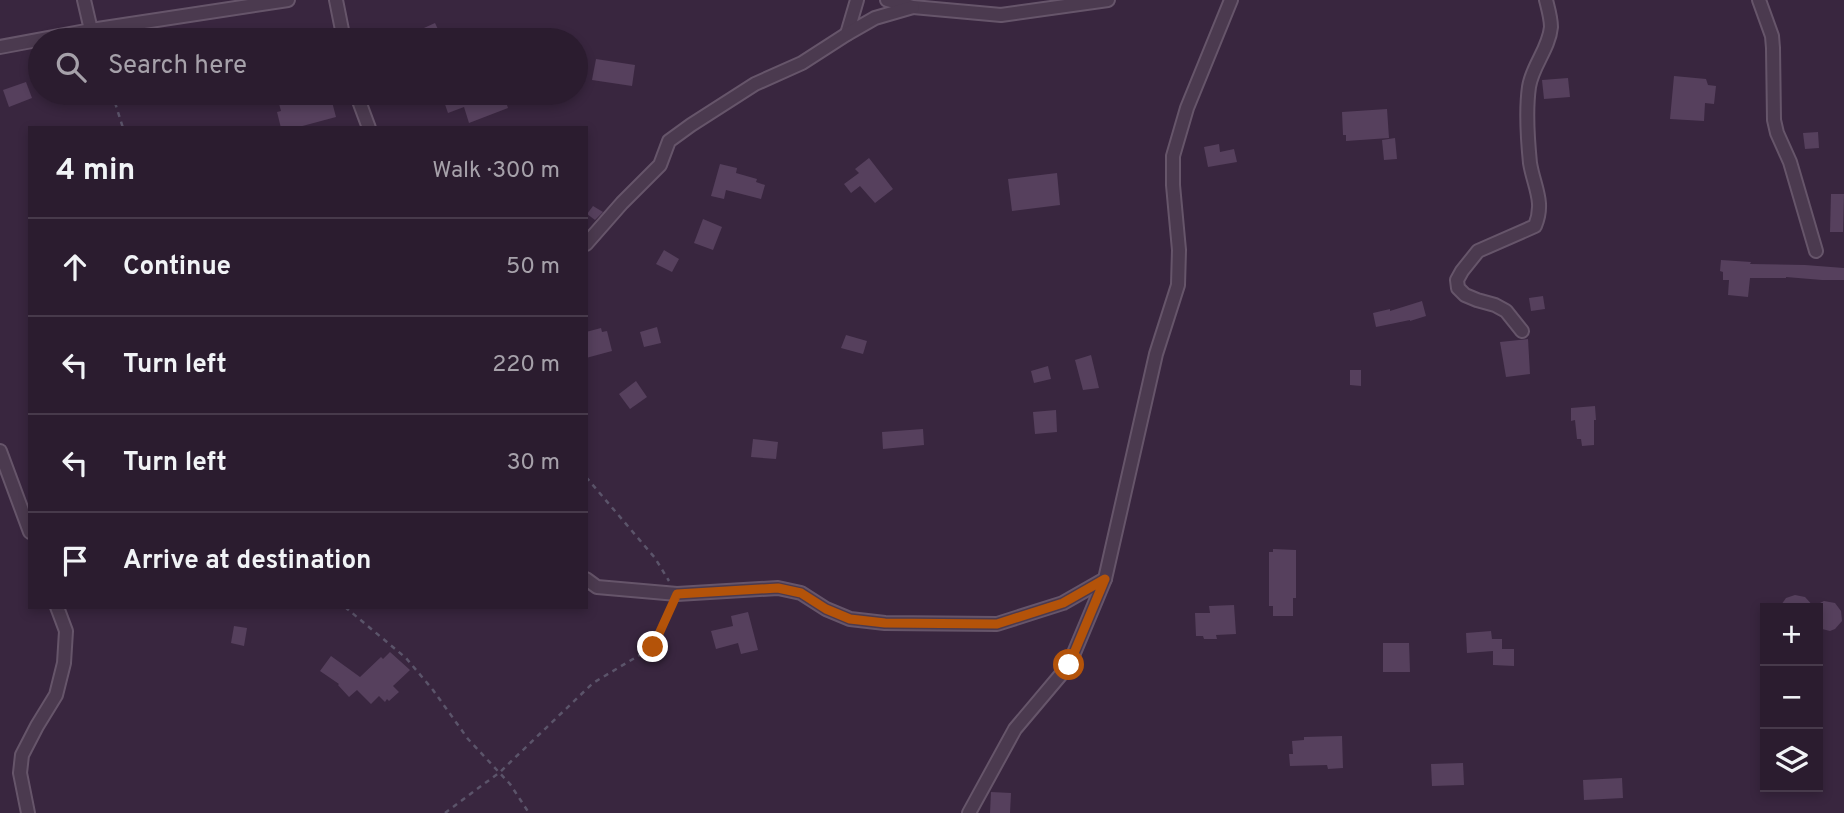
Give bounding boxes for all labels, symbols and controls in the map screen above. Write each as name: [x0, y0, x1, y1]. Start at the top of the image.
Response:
search box: [28, 28, 588, 105]
icon: search: [52, 48, 90, 86]
text: Search here: [108, 50, 247, 83]
text: 4 min: [56, 153, 135, 190]
text: Walk · 300 m: [432, 157, 560, 186]
icon: ahead: [56, 248, 94, 286]
text: Continue: [123, 251, 231, 284]
text: 50 m: [506, 253, 560, 282]
icon: left: [56, 346, 94, 384]
text: Turn left: [123, 349, 227, 382]
text: 220 m: [492, 351, 560, 380]
icon: left: [56, 444, 94, 482]
text: Turn left: [123, 447, 227, 480]
text: 30 m: [507, 449, 560, 478]
icon: arrive: [56, 542, 94, 580]
text: Arrive at destination: [123, 545, 371, 578]
map controls: [1760, 603, 1823, 792]
button: +: [1760, 603, 1823, 666]
route end: [637, 631, 668, 662]
route start: [1053, 649, 1084, 680]
button: −: [1760, 666, 1823, 729]
button: layers: [1760, 729, 1823, 792]

